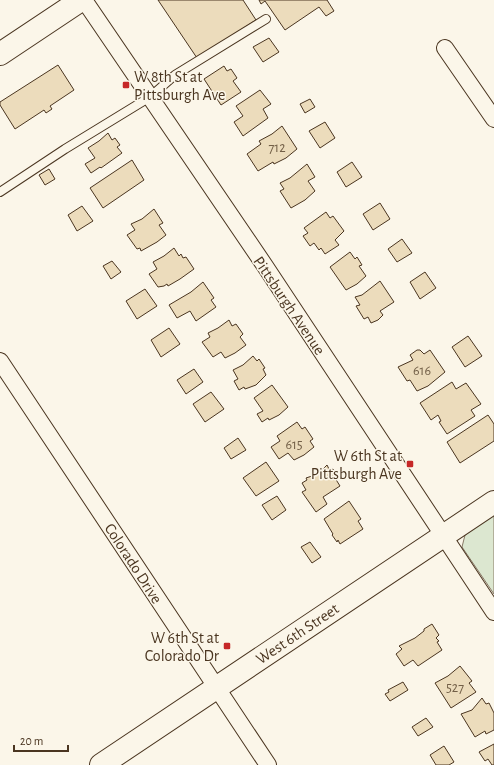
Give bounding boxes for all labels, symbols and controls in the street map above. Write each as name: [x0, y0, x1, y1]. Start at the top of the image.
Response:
place label: W 8th St at Pittsburgh Ave: [134, 69, 225, 103]
marker: W 8th St at Pittsburgh Ave: [121, 80, 131, 90]
house number: 712: [268, 141, 286, 155]
street label: Pittsburgh Avenue: [250, 253, 328, 358]
house number: 616: [413, 364, 431, 378]
house number: 615: [285, 438, 303, 452]
place label: W 6th St at Pittsburgh Ave: [311, 448, 402, 482]
marker: W 6th St at Pittsburgh Ave: [405, 459, 415, 469]
street label: Colorado Drive: [101, 521, 165, 606]
street label: West 6th Street: [253, 600, 342, 667]
place label: W 6th St at Colorado Dr: [145, 630, 220, 664]
marker: W 6th St at Colorado Dr: [222, 641, 232, 651]
house number: 527: [446, 681, 464, 695]
scale bar: [14, 727, 68, 753]
text: 20 m: [20, 735, 43, 747]

